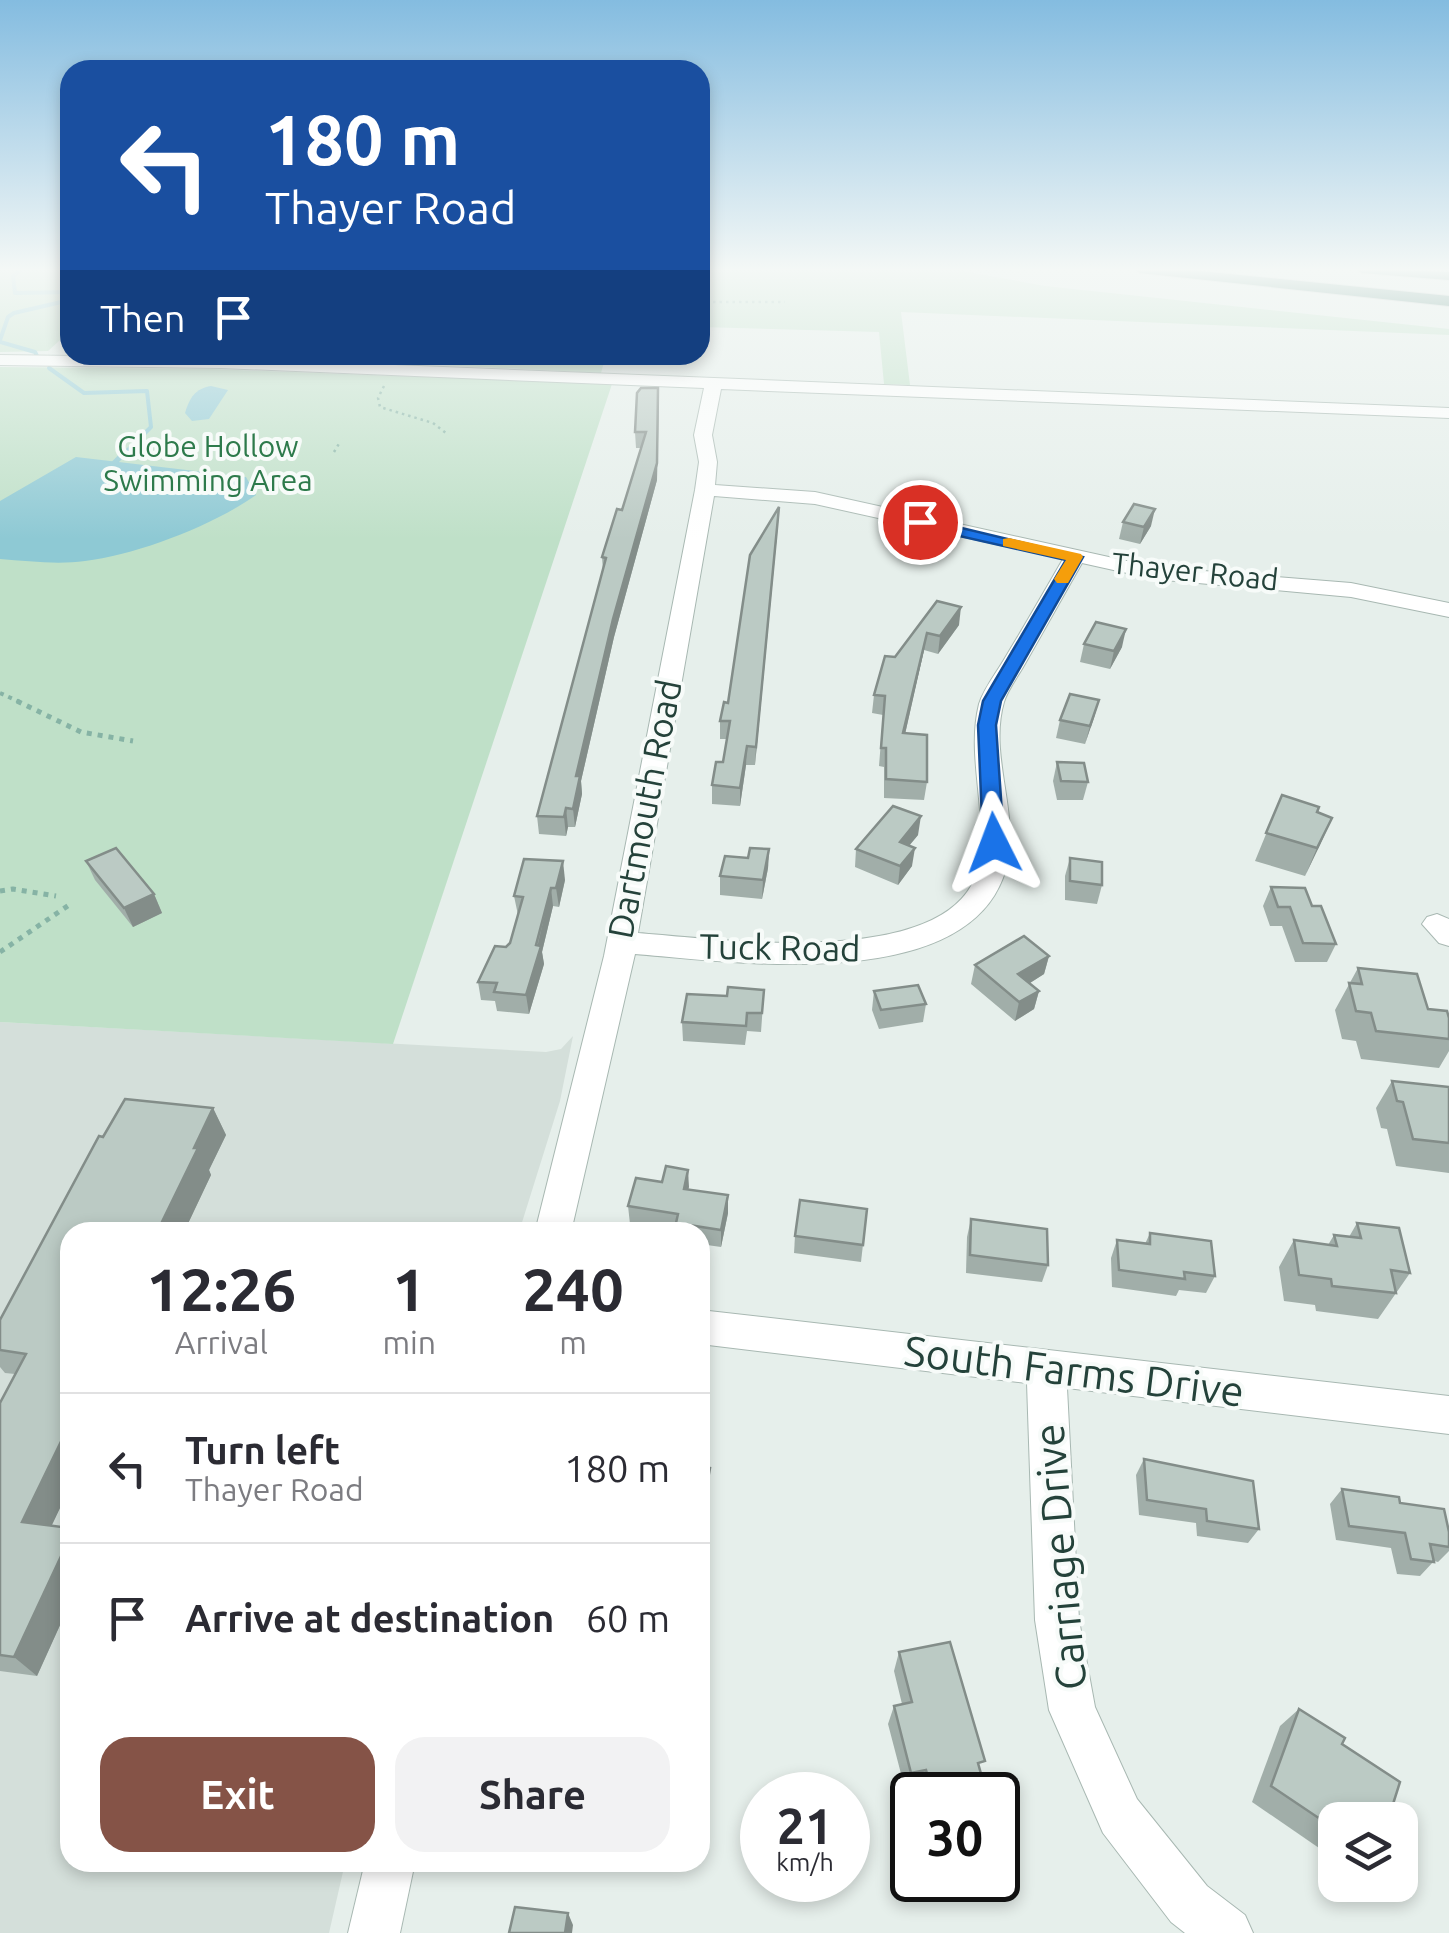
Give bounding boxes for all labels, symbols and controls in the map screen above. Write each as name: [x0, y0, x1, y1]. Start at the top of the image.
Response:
icon: left: [100, 100, 230, 230]
text: 180 m: [265, 100, 460, 178]
text: Thayer Road: [265, 182, 516, 233]
icon: arrive: [206, 290, 261, 345]
text: Then: [100, 297, 186, 339]
park label: Globe Hollow Swimming Area: [103, 429, 313, 497]
pin: [878, 480, 963, 565]
icon: arrive: [893, 495, 948, 550]
street label: Thayer Road: [1110, 545, 1280, 597]
street label: Dartmouth Road: [599, 676, 689, 942]
position arrow: [942, 791, 1046, 895]
street label: Tuck Road: [699, 926, 861, 968]
text: 12:26: [146, 1255, 296, 1322]
text: 1: [392, 1255, 426, 1322]
text: 240: [522, 1255, 624, 1322]
text: Arrival: [175, 1324, 268, 1360]
text: min: [382, 1324, 436, 1360]
text: m: [559, 1324, 587, 1360]
street label: South Farms Drive: [901, 1326, 1247, 1415]
street label: Carriage Drive: [1024, 1422, 1095, 1692]
text: Turn left: [185, 1429, 340, 1471]
icon: left: [100, 1441, 155, 1496]
text: 180 m: [564, 1447, 670, 1489]
text: Thayer Road: [185, 1471, 364, 1507]
icon: arrive: [100, 1591, 155, 1646]
text: Arrive at destination: [185, 1597, 554, 1639]
text: 60 m: [586, 1597, 670, 1639]
button: Exit: [100, 1737, 375, 1852]
button: Share: [395, 1737, 670, 1852]
speed limit sign: 30: [890, 1772, 1020, 1902]
text: 21: [777, 1797, 833, 1853]
map controls: [1318, 1802, 1418, 1902]
button: layers: [1318, 1802, 1418, 1902]
text: km/h: [776, 1848, 834, 1876]

